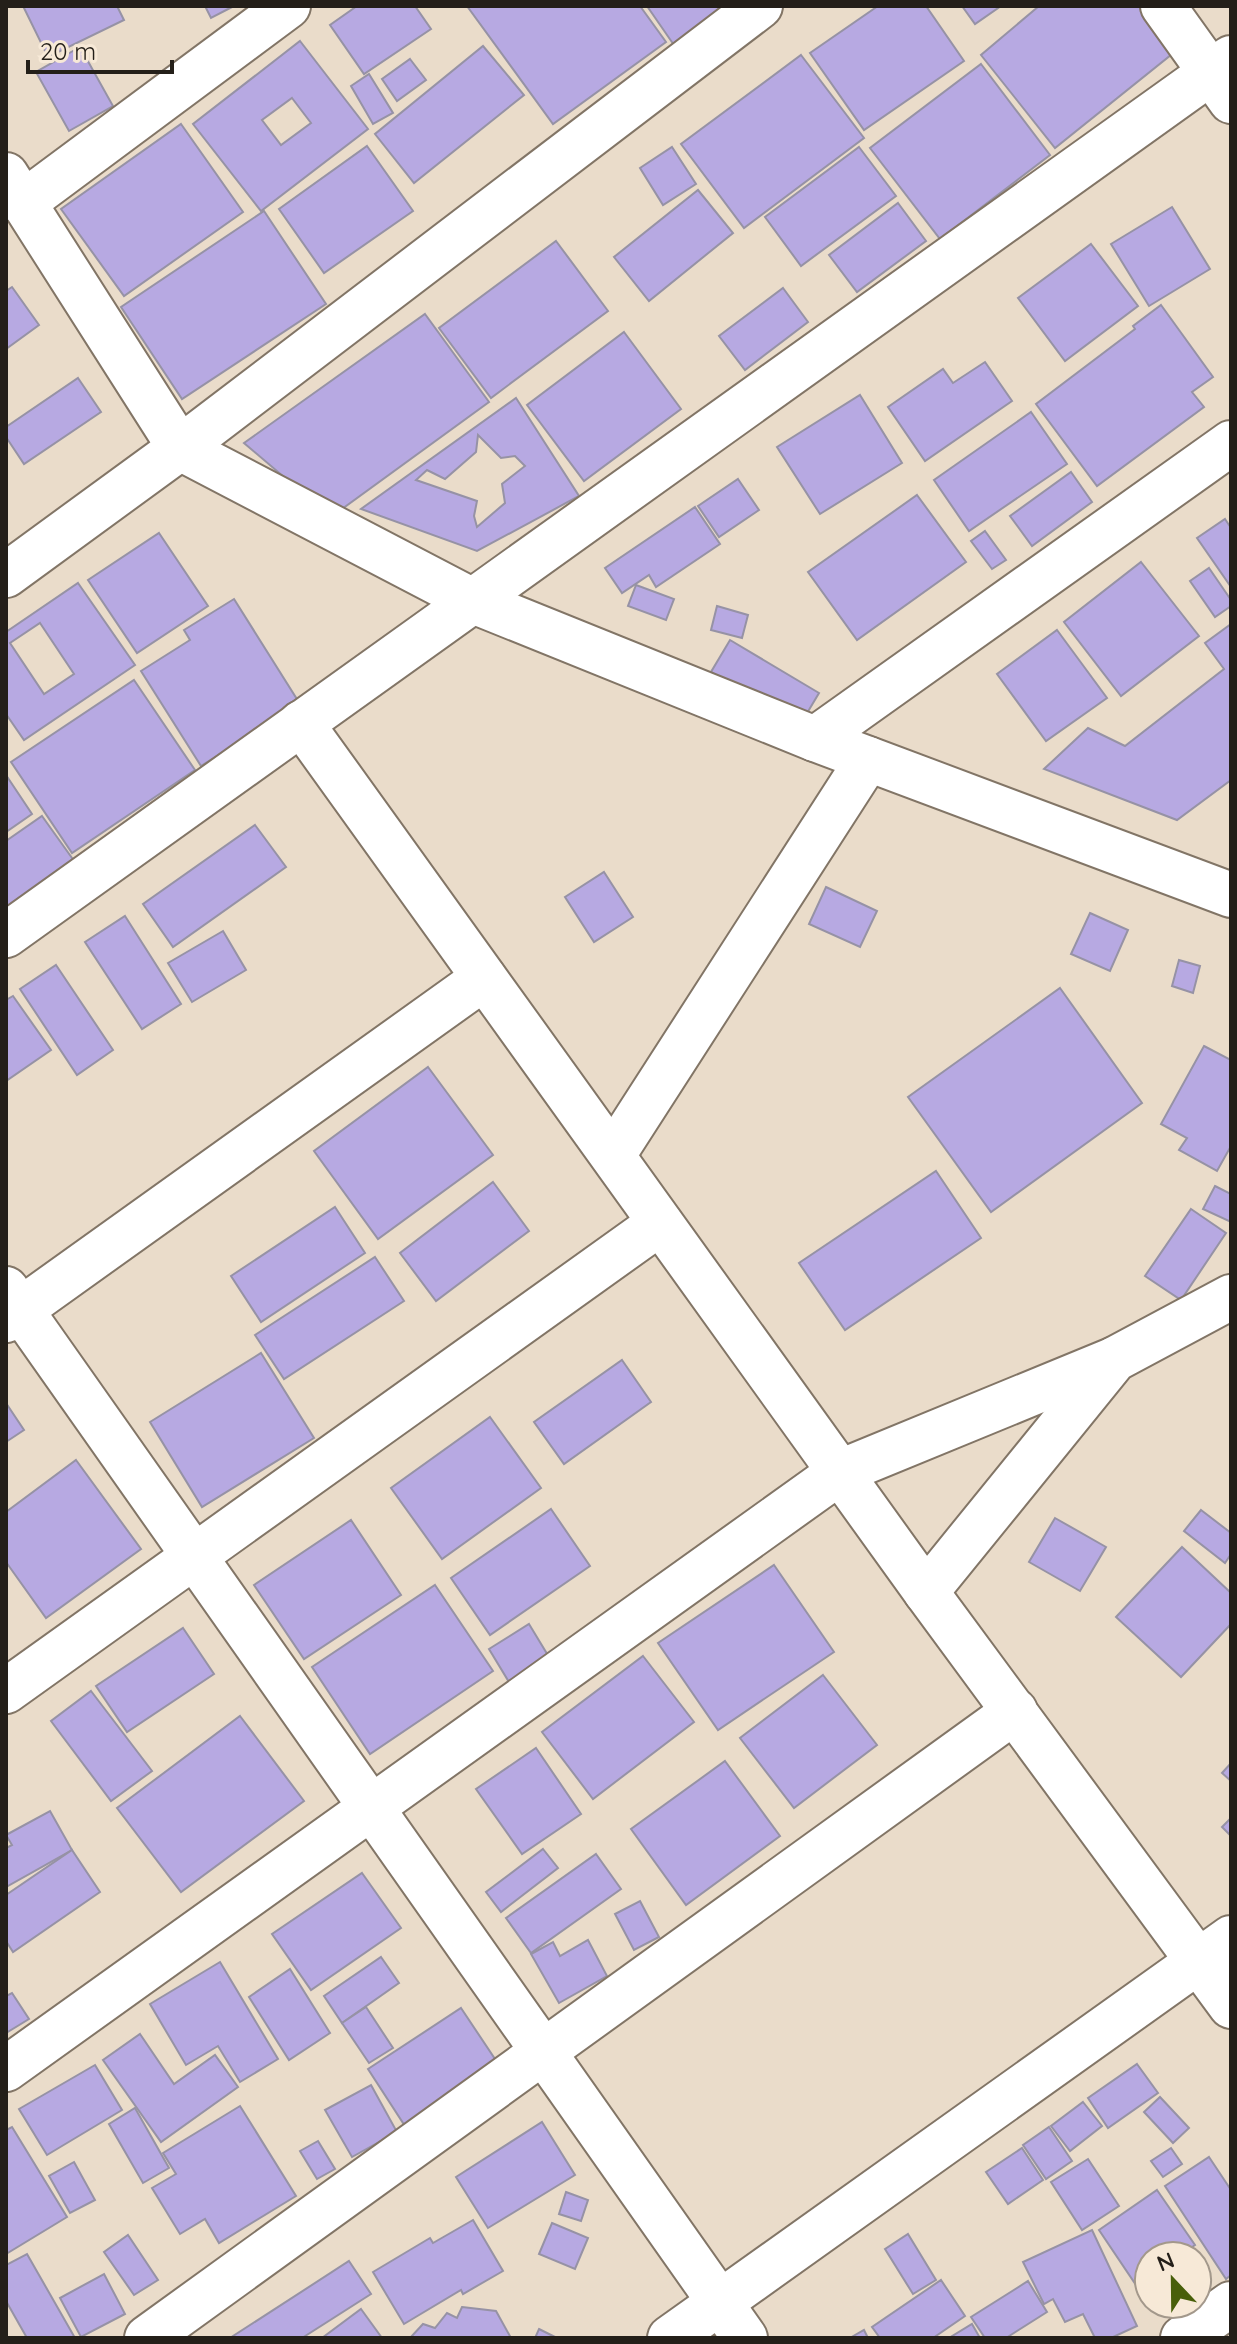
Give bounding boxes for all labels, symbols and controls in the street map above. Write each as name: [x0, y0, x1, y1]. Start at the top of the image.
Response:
scale bar: [28, 24, 172, 74]
text: 20 m: [40, 36, 96, 66]
north arrow: [1133, 2240, 1213, 2320]
text: N: [1153, 2245, 1178, 2277]

